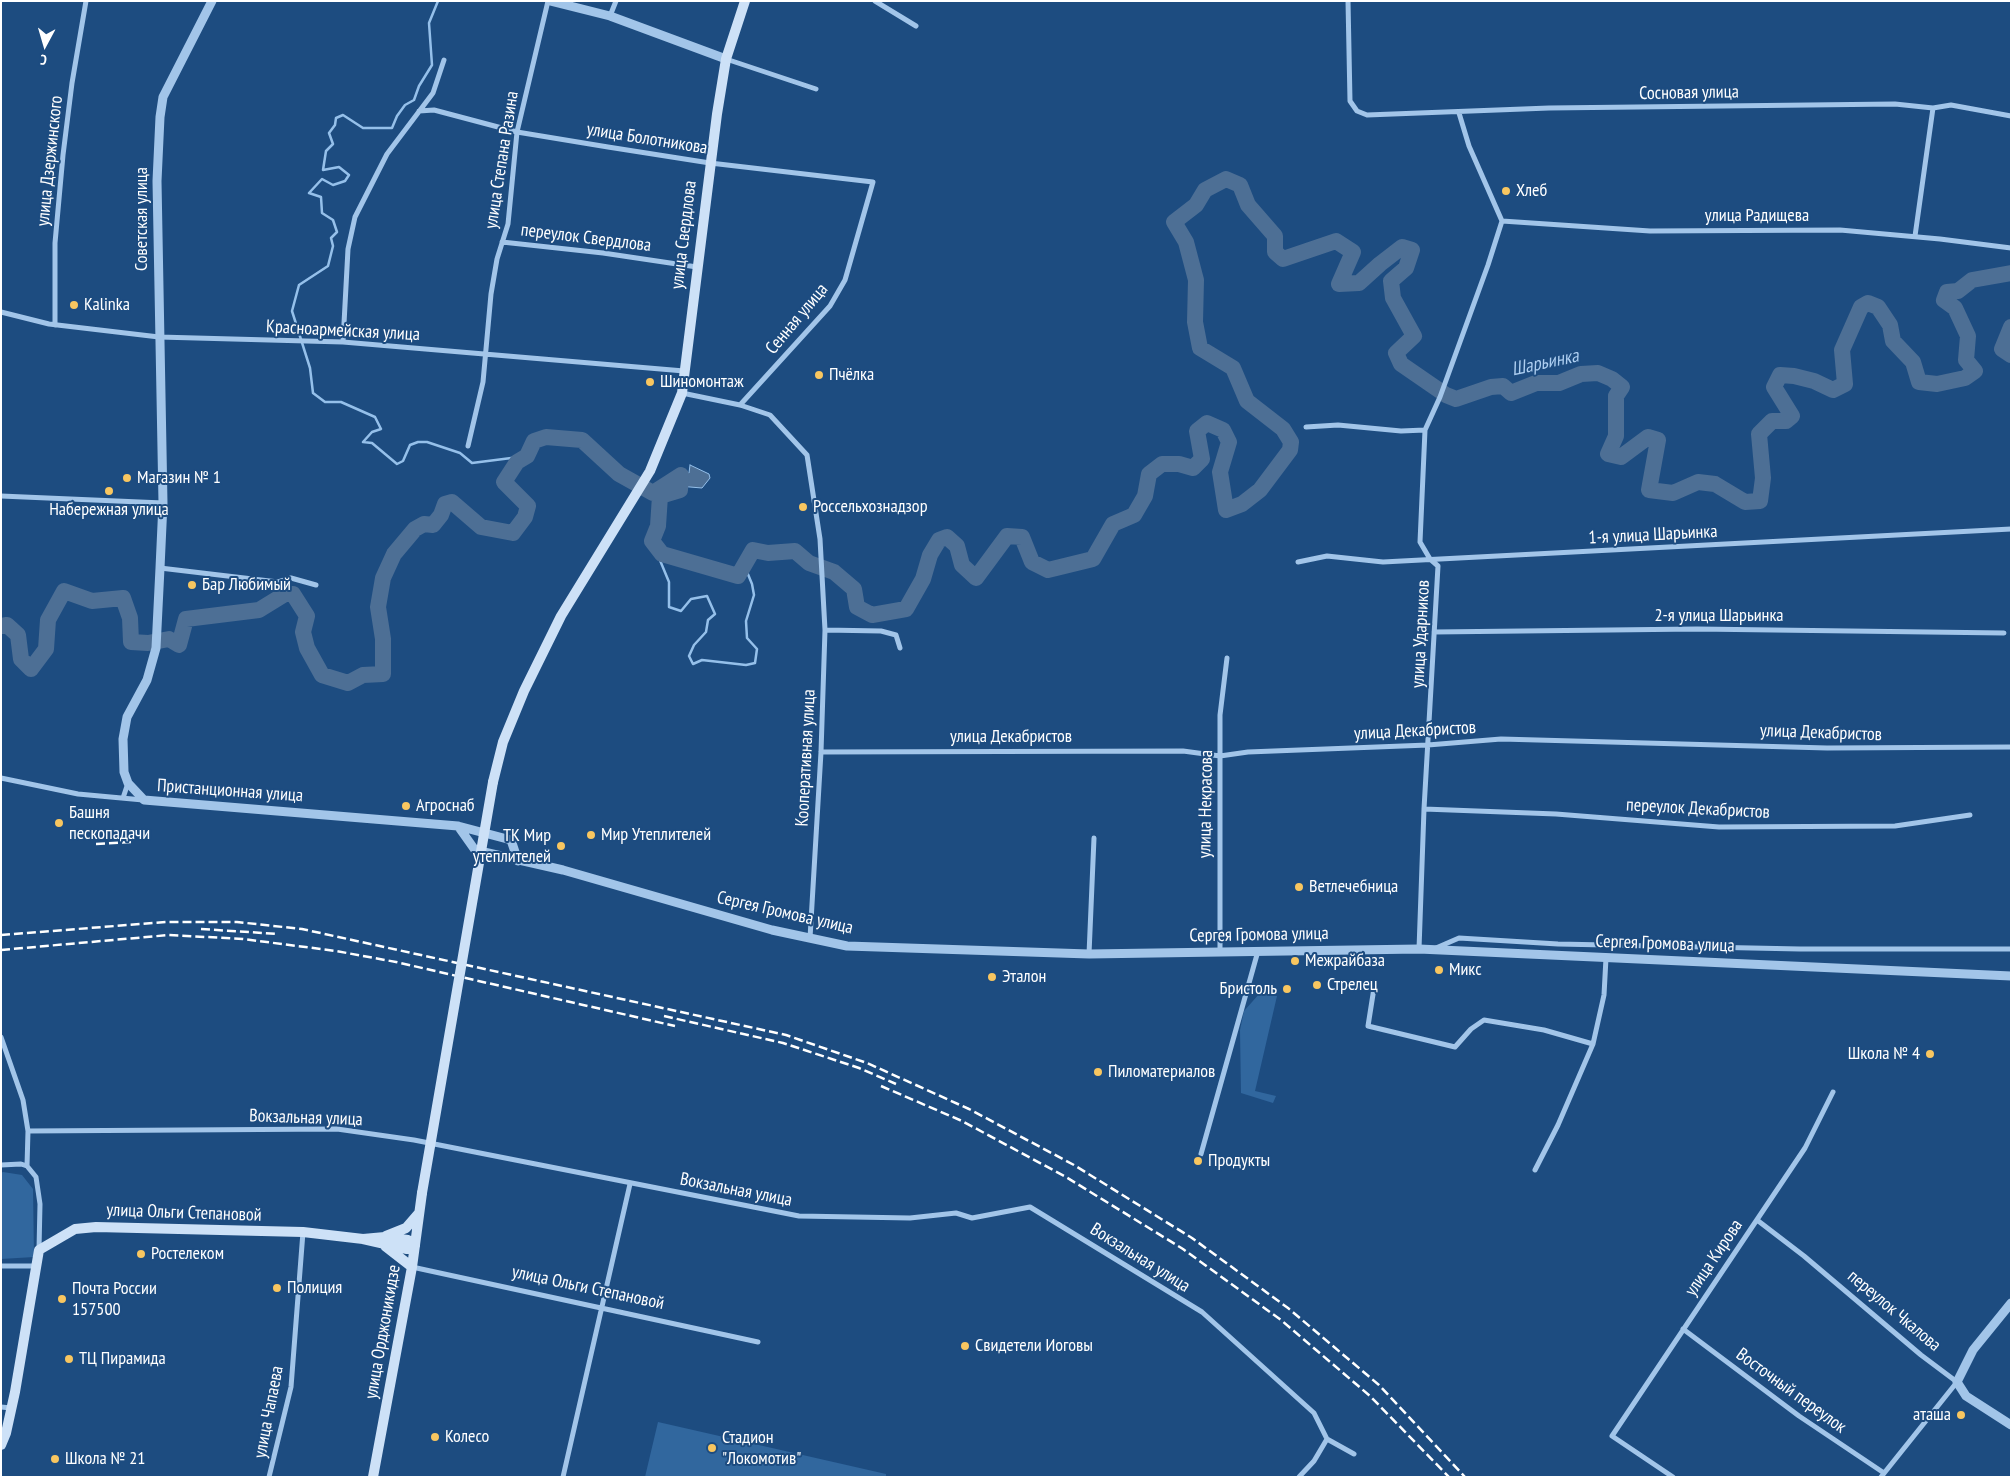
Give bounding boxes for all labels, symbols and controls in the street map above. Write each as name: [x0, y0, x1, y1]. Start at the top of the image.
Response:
north arrow: [20, 20, 70, 70]
text: С: [39, 51, 48, 69]
street label: Сосновая улица: [1639, 81, 1739, 105]
street label: улица Степана Разина: [480, 90, 524, 230]
street label: улица Дзержинского: [32, 95, 68, 227]
street label: улица Болотникова: [585, 119, 709, 159]
street label: Советская улица: [131, 167, 153, 271]
street label: улица Свердлова: [667, 179, 701, 291]
place label: Хлеб: [1516, 180, 1547, 202]
marker: Хлеб: [1500, 185, 1512, 197]
street label: улица Радищева: [1705, 205, 1809, 227]
street label: переулок Свердлова: [520, 219, 652, 257]
street label: Сенная улица: [761, 279, 833, 359]
place label: Kalinka: [84, 294, 130, 316]
marker: Kalinka: [68, 299, 80, 311]
street label: Красноармейская улица: [266, 316, 420, 346]
water label: Шарьинка: [1509, 345, 1581, 381]
place label: Пчёлка: [829, 364, 874, 386]
marker: Пчёлка: [813, 369, 825, 381]
place label: Шиномонтаж: [660, 371, 744, 393]
marker: Шиномонтаж: [644, 376, 656, 388]
place label: Магазин № 1: [137, 467, 221, 489]
marker: Магазин № 1: [121, 472, 133, 484]
marker: Набережная улица: [103, 485, 115, 497]
place label: Россельхознадзор: [813, 496, 927, 518]
place label: Набережная улица: [49, 499, 169, 521]
marker: Россельхознадзор: [797, 501, 809, 513]
street label: 1-я улица Шарьинка: [1588, 521, 1718, 549]
place label: Бар Любимый: [202, 574, 291, 596]
marker: Бар Любимый: [186, 579, 198, 591]
street label: улица Ударников: [1407, 580, 1435, 688]
street label: 2-я улица Шарьинка: [1654, 605, 1784, 627]
street label: Кооперативная улица: [792, 689, 820, 827]
street label: улица Декабристов: [1353, 717, 1477, 745]
street label: улица Декабристов: [1760, 720, 1882, 746]
street label: улица Декабристов: [950, 726, 1072, 748]
street label: улица Некрасова: [1194, 750, 1218, 858]
street label: Пристанционная улица: [156, 775, 304, 807]
street label: переулок Декабристов: [1626, 794, 1770, 824]
place label: Агроснаб: [416, 795, 475, 817]
marker: Агроснаб: [400, 800, 412, 812]
place label: Башня пескопадачи: [69, 802, 150, 844]
marker: Башня пескопадачи: [53, 817, 65, 829]
place label: Мир Утеплителей: [601, 824, 711, 846]
place label: ТК Мир утеплителей: [473, 825, 551, 868]
marker: Мир Утеплителей: [585, 829, 597, 841]
marker: ТК Мир утеплителей: [555, 840, 567, 852]
place label: Ветлечебница: [1309, 876, 1398, 898]
marker: Ветлечебница: [1293, 881, 1305, 893]
street label: Сергея Громова улица: [715, 887, 855, 939]
street label: Сергея Громова улица: [1189, 923, 1329, 947]
street label: Сергея Громова улица: [1595, 931, 1735, 957]
place label: Межрайбаза: [1305, 950, 1385, 972]
marker: Межрайбаза: [1289, 955, 1301, 967]
place label: Микс: [1449, 959, 1482, 981]
marker: Микс: [1433, 964, 1445, 976]
place label: Эталон: [1002, 966, 1046, 988]
marker: Эталон: [986, 971, 998, 983]
place label: Стрелец: [1327, 974, 1378, 996]
place label: Бристоль: [1220, 978, 1277, 1000]
marker: Стрелец: [1311, 979, 1323, 991]
marker: Бристоль: [1281, 983, 1293, 995]
place label: Школа № 4: [1848, 1043, 1920, 1065]
marker: Школа № 4: [1924, 1048, 1936, 1060]
place label: Пиломатериалов: [1108, 1061, 1215, 1083]
marker: Пиломатериалов: [1092, 1066, 1104, 1078]
street label: Вокзальная улица: [249, 1105, 363, 1131]
place label: Продукты: [1208, 1150, 1270, 1172]
marker: Продукты: [1192, 1155, 1204, 1167]
street label: Вокзальная улица: [678, 1169, 794, 1211]
street label: улица Ольги Степановой: [106, 1200, 262, 1226]
street label: улица Кирова: [1681, 1216, 1747, 1300]
street label: Вокзальная улица: [1086, 1219, 1194, 1297]
place label: Ростелеком: [151, 1243, 224, 1265]
marker: Ростелеком: [135, 1248, 147, 1260]
street label: улица Ольги Степановой: [510, 1261, 666, 1315]
street label: улица Орджоникидзе: [361, 1263, 405, 1401]
street label: переулок Чкалова: [1843, 1266, 1945, 1356]
place label: Полиция: [287, 1277, 342, 1299]
place label: Почта России 157500: [72, 1278, 157, 1320]
marker: Полиция: [271, 1282, 283, 1294]
marker: Почта России 157500: [56, 1293, 68, 1305]
place label: Свидетели Иоговы: [975, 1335, 1093, 1357]
marker: Свидетели Иоговы: [959, 1340, 971, 1352]
street label: Восточный переулок: [1732, 1344, 1850, 1438]
place label: ТЦ Пирамида: [79, 1348, 166, 1370]
marker: ТЦ Пирамида: [63, 1353, 75, 1365]
street label: улица Чапаева: [249, 1364, 289, 1460]
place label: аташа: [1913, 1404, 1951, 1426]
marker: аташа: [1955, 1409, 1967, 1421]
place label: Колесо: [445, 1426, 489, 1448]
place label: Стадион "Локомотив": [722, 1427, 801, 1470]
marker: Колесо: [429, 1431, 441, 1443]
marker: Стадион "Локомотив": [706, 1442, 718, 1454]
place label: Школа № 21: [65, 1448, 145, 1470]
marker: Школа № 21: [49, 1453, 61, 1465]

